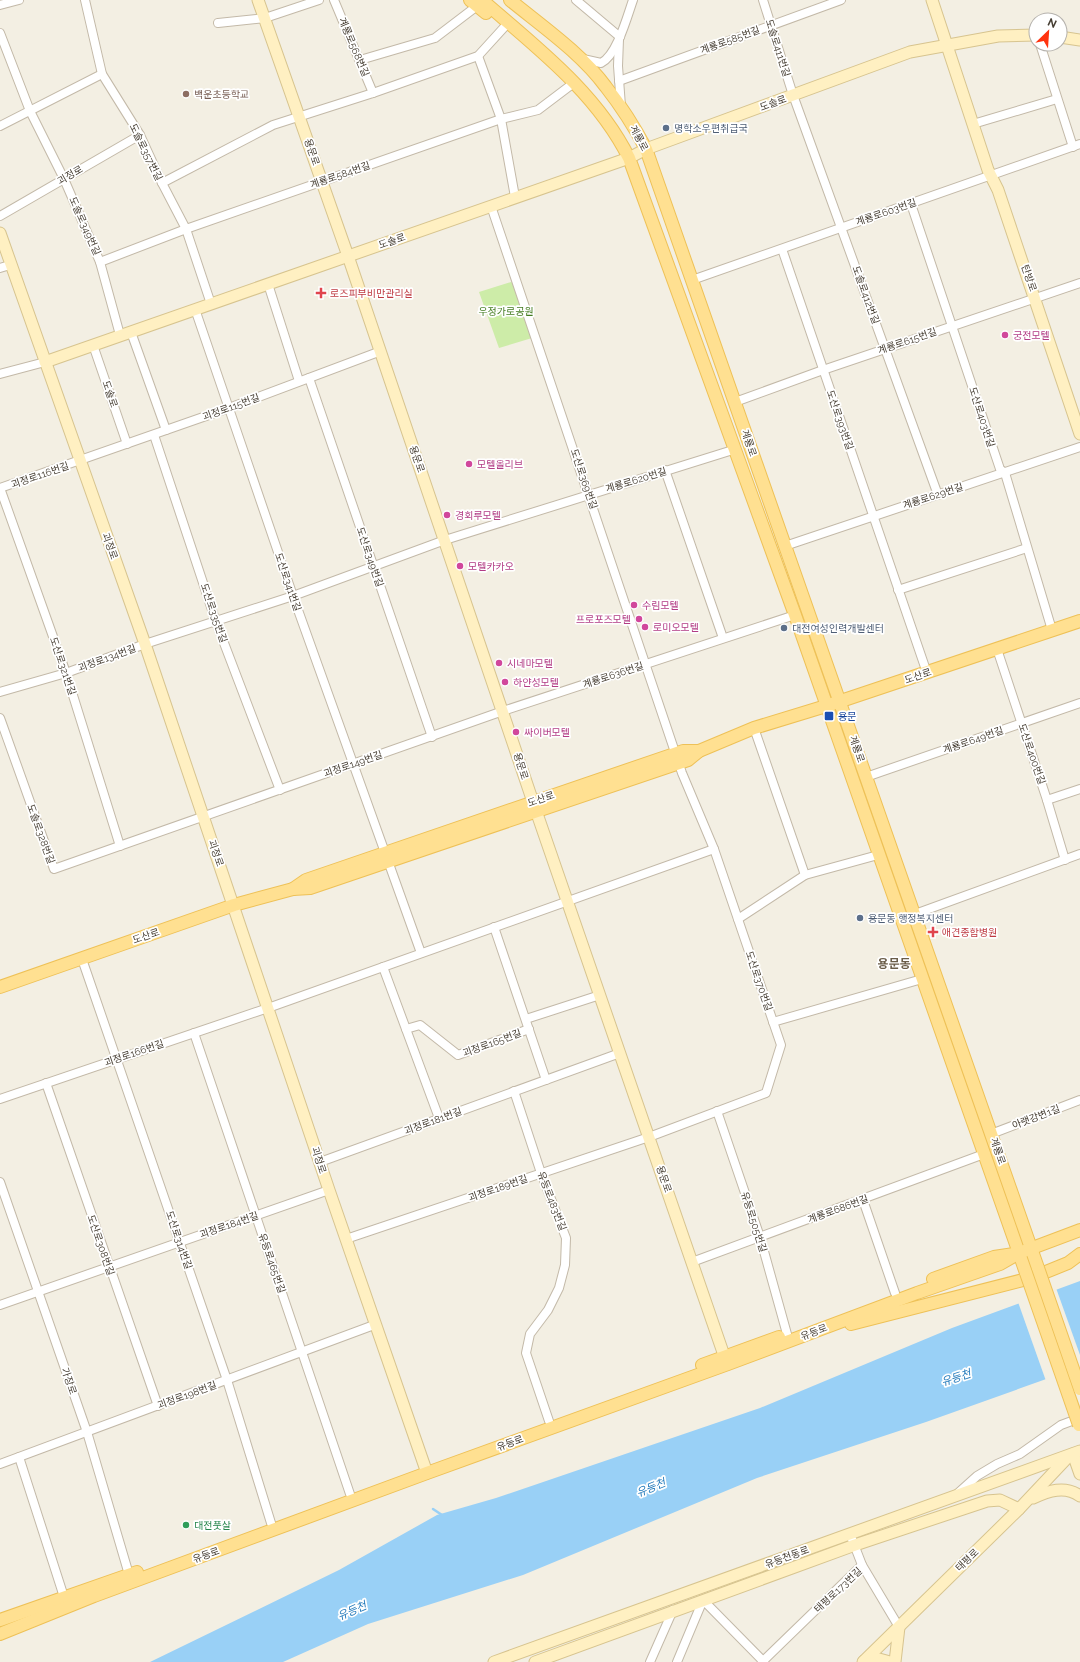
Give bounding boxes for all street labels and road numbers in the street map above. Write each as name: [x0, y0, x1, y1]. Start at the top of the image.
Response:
street label: 계룡로568번길: [337, 16, 371, 78]
street label: 도솔로411번길: [763, 18, 793, 78]
street label: 계룡로585번길: [699, 24, 761, 56]
street label: 도솔로: [758, 93, 788, 113]
street label: 도솔로357번길: [127, 122, 165, 182]
street label: 계룡로: [628, 123, 650, 153]
street label: 용문로: [302, 137, 322, 167]
street label: 계룡로584번길: [308, 160, 372, 190]
street label: 괴정로: [55, 163, 85, 187]
street label: 도솔로349번길: [67, 195, 103, 257]
street label: 계룡로603번길: [854, 196, 918, 228]
street label: 도솔로: [377, 231, 407, 251]
street label: 탄방로: [1019, 263, 1039, 293]
street label: 도솔로412번길: [850, 264, 882, 326]
street label: 계룡로615번길: [876, 326, 938, 356]
street label: 도솔로: [100, 379, 120, 409]
street label: 도산로403번길: [967, 385, 997, 449]
street label: 도산로393번길: [825, 389, 855, 451]
street label: 괴정로115번길: [201, 392, 261, 422]
street label: 계룡로: [739, 428, 759, 458]
street label: 용문로: [407, 444, 427, 474]
street label: 도산로369번길: [569, 447, 599, 511]
street label: 괴정로116번길: [10, 460, 70, 490]
street label: 계룡로620번길: [604, 465, 668, 495]
street label: 계룡로629번길: [901, 481, 965, 511]
street label: 도산로349번길: [355, 526, 385, 588]
street label: 괴정로: [100, 531, 120, 561]
street label: 도산로341번길: [273, 551, 303, 613]
street label: 도산로335번길: [199, 582, 229, 644]
street label: 도산로321번길: [48, 635, 78, 697]
street label: 괴정로134번길: [76, 642, 138, 674]
street label: 계룡로636번길: [581, 660, 645, 690]
street label: 도산로: [903, 666, 933, 686]
street label: 도산로400번길: [1016, 722, 1048, 786]
street label: 계룡로649번길: [941, 724, 1005, 756]
street label: 계룡로: [847, 734, 867, 764]
street label: 괴정로149번길: [322, 749, 384, 779]
street label: 용문로: [512, 751, 530, 781]
street label: 도산로: [526, 789, 556, 809]
street label: 도솔로328번길: [25, 803, 57, 865]
street label: 괴정로: [206, 838, 226, 868]
street label: 도산로: [131, 926, 161, 946]
street label: 도산로370번길: [744, 950, 774, 1012]
street label: 괴정로165번길: [461, 1027, 523, 1059]
street label: 괴정로166번길: [103, 1038, 165, 1068]
street label: 아랫강변1길: [1011, 1103, 1061, 1131]
street label: 괴정로181번길: [403, 1105, 463, 1137]
street label: 계룡로: [988, 1136, 1008, 1166]
street label: 괴정로: [310, 1145, 328, 1175]
street label: 용문로: [654, 1164, 674, 1194]
street label: 유등로483번길: [536, 1170, 568, 1232]
street label: 괴정로189번길: [467, 1173, 529, 1203]
street label: 유등로505번길: [739, 1190, 769, 1254]
street label: 계룡로686번길: [806, 1193, 870, 1225]
street label: 도산로314번길: [164, 1209, 194, 1271]
street label: 괴정로184번길: [198, 1210, 260, 1240]
street label: 도산로308번길: [85, 1213, 117, 1277]
street label: 유등로465번길: [257, 1231, 287, 1295]
street label: 유등로: [799, 1322, 829, 1342]
street label: 가장로: [59, 1366, 79, 1396]
street label: 괴정로198번길: [156, 1379, 218, 1411]
street label: 유등로: [495, 1433, 525, 1453]
street label: 유등천동로: [764, 1544, 810, 1570]
street label: 유등로: [191, 1545, 221, 1565]
street label: 태평로: [953, 1546, 981, 1574]
street label: 태평로173번길: [812, 1565, 864, 1615]

